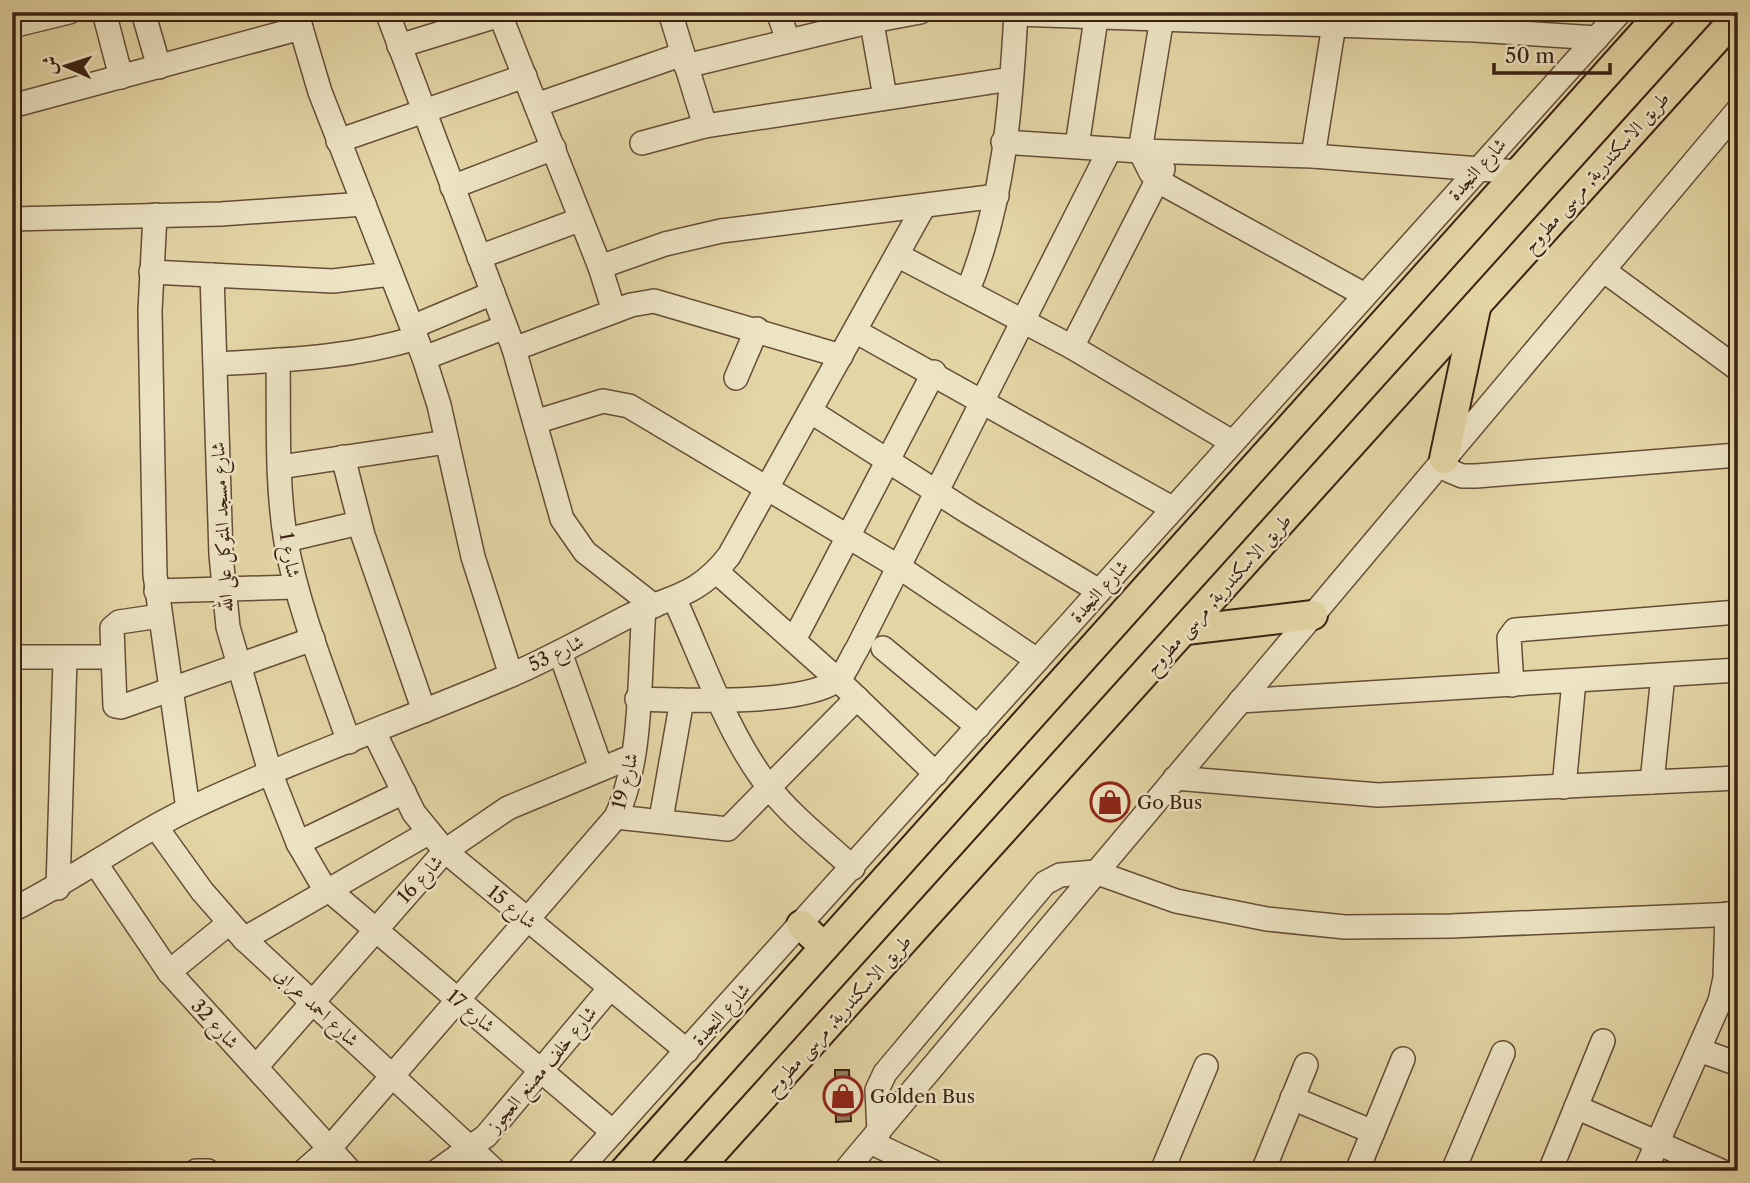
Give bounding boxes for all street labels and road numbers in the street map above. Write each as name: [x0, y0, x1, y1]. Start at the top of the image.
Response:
street label: طريق الاسكندرية, مرسى مطروح: [1518, 87, 1679, 261]
street label: شارع النجدة: [1443, 133, 1514, 208]
street label: شارع مسجد المتوكل على الله: [203, 441, 242, 613]
street label: طريق الاسكندرية, مرسى مطروح: [1140, 509, 1301, 683]
street label: شارع 1: [271, 530, 305, 580]
street label: شارع النجدة: [1065, 555, 1136, 630]
street label: شارع 53: [525, 630, 589, 680]
street label: شارع 19: [607, 750, 647, 812]
street label: شارع 16: [392, 850, 451, 911]
street label: شارع 15: [480, 880, 541, 937]
street label: طريق الاسكندرية, مرسى مطروح: [760, 930, 921, 1104]
street label: شارع احمد عرابى: [268, 962, 364, 1055]
street label: شارع النجدة: [687, 978, 758, 1053]
street label: شارع 17: [440, 984, 500, 1041]
street label: شارع 32: [183, 994, 244, 1056]
street label: شارع خلف مصنع العجوز: [481, 1001, 606, 1142]

